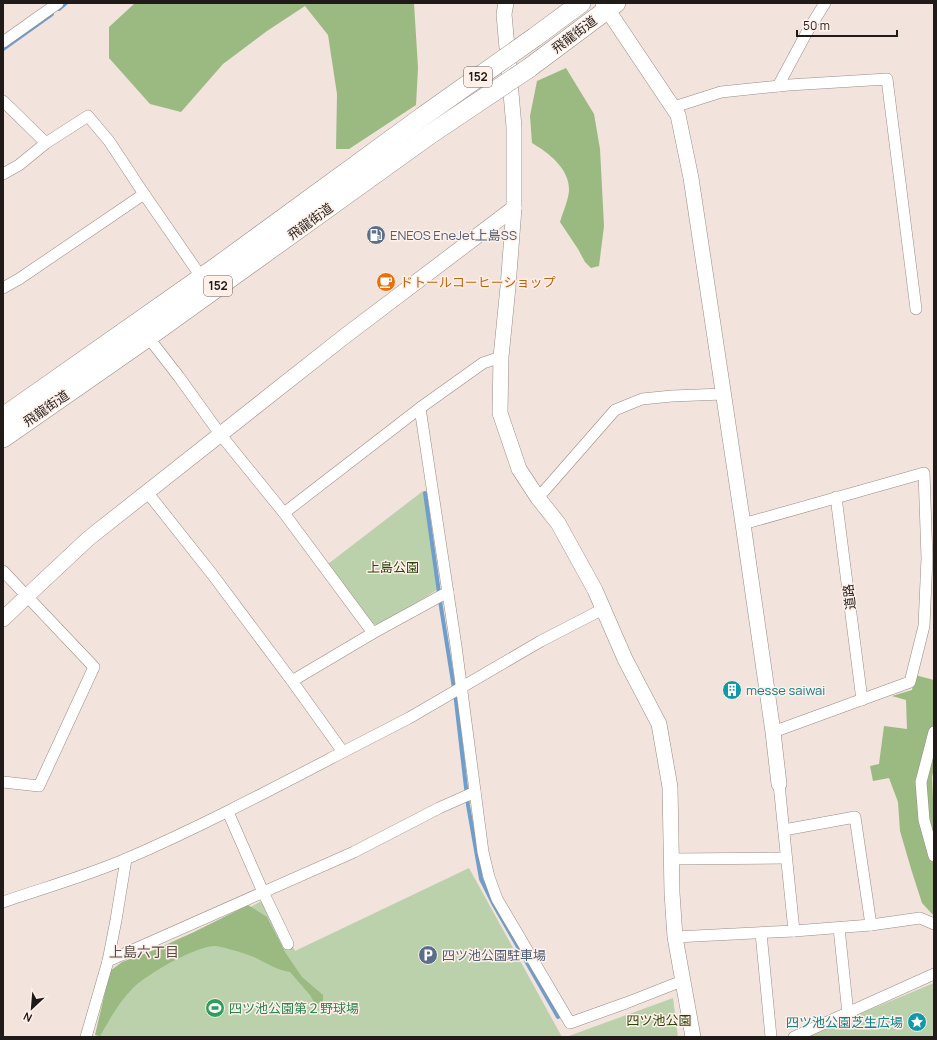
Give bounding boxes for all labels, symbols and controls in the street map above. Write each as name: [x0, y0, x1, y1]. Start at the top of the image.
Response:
street label: 飛龍街道: [548, 11, 600, 57]
scale bar: [797, 12, 897, 38]
text: 50 m: [803, 17, 830, 34]
road number: 152: [464, 67, 492, 87]
street label: 飛龍街道: [284, 198, 336, 244]
fuel station icon: ENEOS EneJet上島SS: [365, 224, 387, 246]
place label: ENEOS EneJet上島SS: [390, 226, 517, 244]
cafe icon: ドトールコーヒーショップ: [375, 271, 397, 293]
place label: ドトールコーヒーショップ: [400, 273, 555, 291]
road number: 152: [204, 276, 232, 296]
street label: 飛龍街道: [20, 386, 72, 430]
park label: 上島公園: [367, 558, 419, 576]
street label: 道路: [838, 583, 860, 611]
building icon: messe saiwai: [721, 679, 743, 701]
place label: messe saiwai: [746, 681, 825, 699]
district label: 上島六丁目: [109, 942, 179, 961]
parking icon: 四ツ池公園駐車場: [417, 944, 439, 966]
place label: 四ツ池公園駐車場: [442, 946, 546, 964]
north arrow: [12, 988, 52, 1028]
sports icon: 四ツ池公園第２野球場: [204, 997, 226, 1019]
place label: 四ツ池公園第２野球場: [229, 999, 359, 1017]
text: N: [20, 1009, 34, 1026]
park label: 四ツ池公園: [626, 1011, 692, 1029]
place icon: 四ツ池公園芝生広場: [906, 1011, 928, 1033]
place label: 四ツ池公園芝生広場: [786, 1013, 903, 1031]

